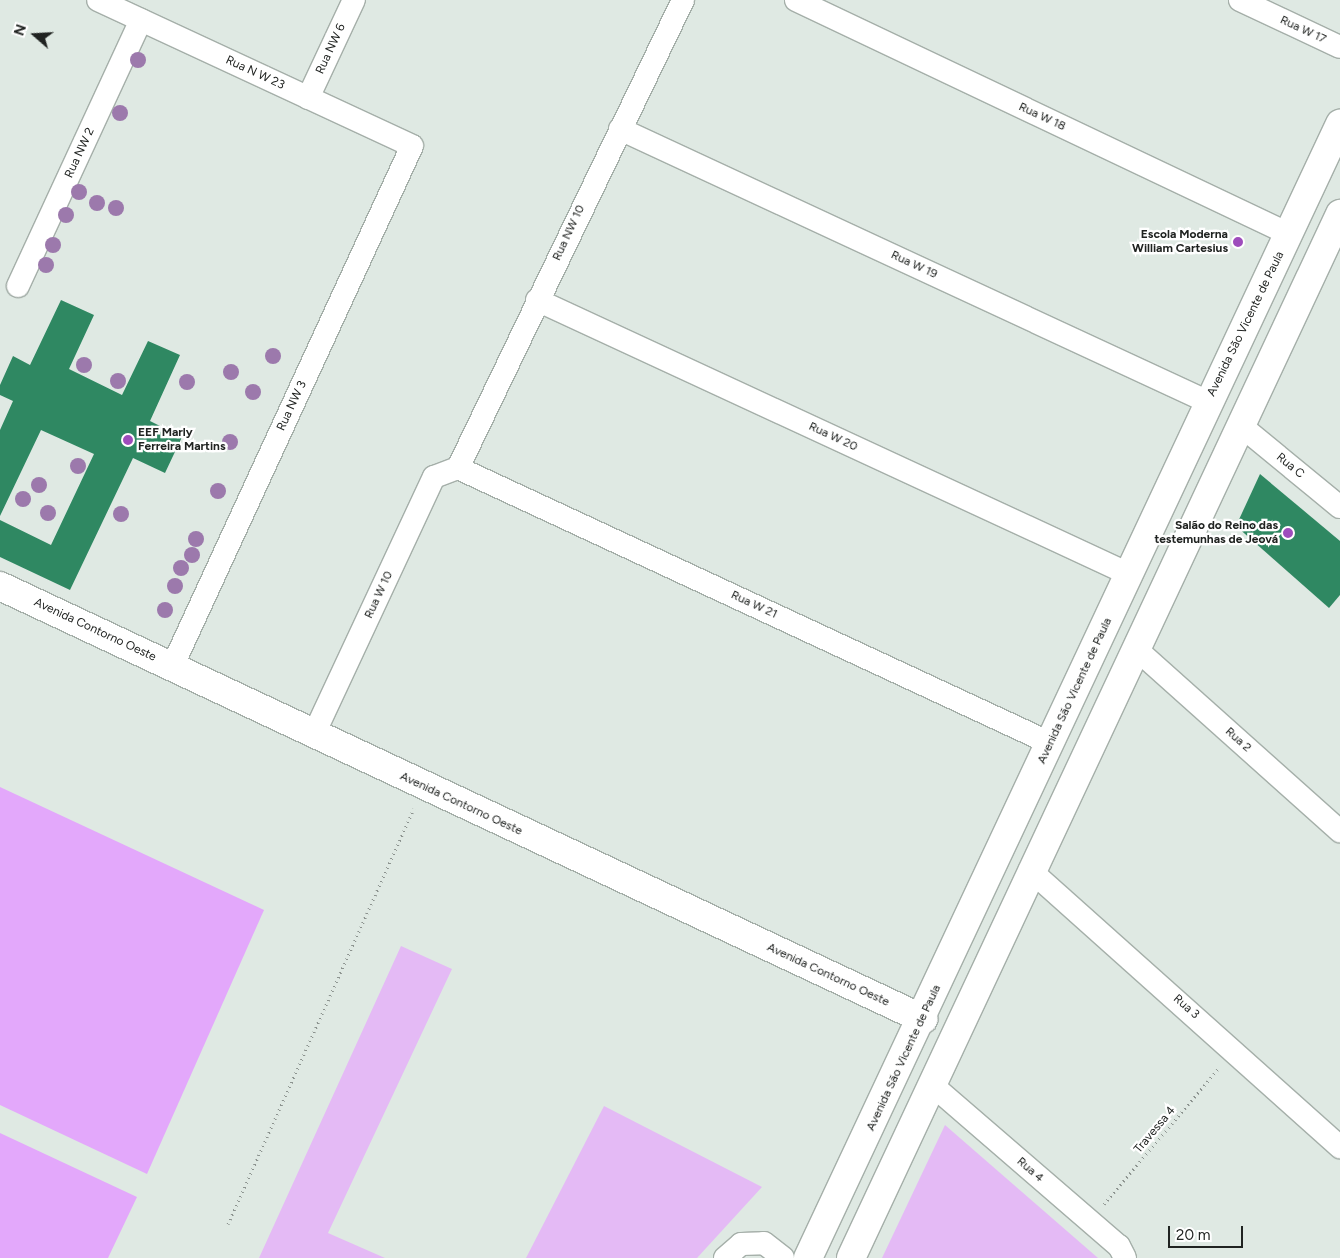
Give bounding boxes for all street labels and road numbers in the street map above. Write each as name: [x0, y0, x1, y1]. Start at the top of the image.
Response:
street label: Rua W 17: [1278, 13, 1328, 47]
street label: Rua NW 6: [313, 22, 349, 76]
street label: Rua N W 23: [223, 53, 287, 93]
street label: Rua W 18: [1016, 100, 1068, 134]
street label: Rua NW 2: [62, 126, 98, 180]
street label: Rua NW 10: [550, 203, 588, 263]
street label: Rua W 19: [889, 248, 939, 282]
street label: Avenida São Vicente de Paula: [1205, 249, 1287, 399]
street label: Rua NW 3: [274, 379, 310, 433]
street label: Rua W 20: [806, 419, 860, 455]
street label: Rua C: [1273, 450, 1307, 482]
street label: Rua W 10: [362, 569, 396, 621]
street label: Rua W 21: [729, 588, 779, 622]
street label: Avenida Contorno Oeste: [32, 595, 158, 665]
street label: Avenida São Vicente de Paula: [1035, 616, 1115, 766]
street label: Rua 2: [1222, 725, 1254, 755]
street label: Avenida Contorno Oeste: [398, 769, 524, 839]
street label: Avenida Contorno Oeste: [765, 940, 891, 1010]
street label: Avenida São Vicente de Paula: [864, 983, 944, 1133]
street label: Rua 3: [1170, 992, 1202, 1022]
street label: Travessa 4: [1131, 1104, 1179, 1156]
street label: Rua 4: [1014, 1154, 1046, 1186]

